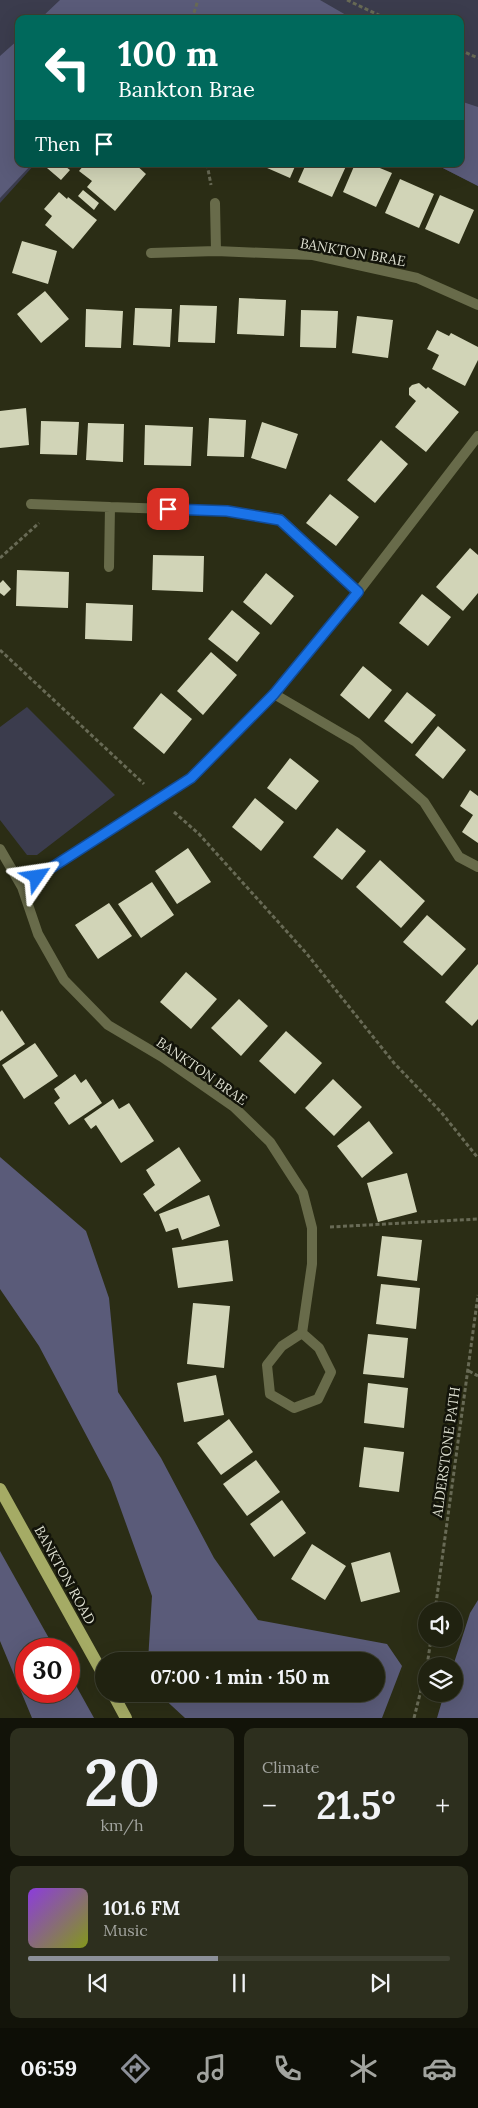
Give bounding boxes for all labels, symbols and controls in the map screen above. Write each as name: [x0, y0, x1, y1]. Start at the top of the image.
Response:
text: 100 m: [118, 31, 218, 76]
icon: left: [35, 35, 100, 100]
text: Bankton Brae: [118, 75, 255, 103]
icon: arrive: [90, 130, 118, 158]
text: Then: [35, 132, 80, 156]
street label: BANKTON BRAE: [299, 234, 407, 270]
pin: [147, 488, 189, 530]
icon: arrive: [154, 495, 182, 523]
position arrow: [10, 850, 62, 902]
street label: BANKTON BRAE: [153, 1033, 251, 1109]
street label: ALDERSTONE PATH: [428, 1385, 464, 1520]
street label: BANKTON ROAD: [30, 1522, 100, 1628]
map controls: [418, 1602, 463, 1702]
button: sound: [418, 1602, 463, 1647]
speed limit sign: 30: [15, 1638, 80, 1703]
button: layers: [418, 1657, 463, 1702]
text: 07:00 · 1 min · 150 m: [150, 1665, 330, 1689]
text: 20: [84, 1741, 160, 1824]
text: Climate: [262, 1757, 319, 1777]
text: 21.5°: [316, 1781, 396, 1829]
text: −: [262, 1788, 277, 1824]
text: +: [435, 1788, 450, 1824]
text: km/h: [100, 1815, 144, 1835]
text: 101.6 FM: [103, 1896, 180, 1920]
text: Music: [103, 1920, 148, 1940]
icon: previous: [84, 1969, 112, 1997]
icon: pause: [225, 1969, 253, 1997]
icon: next: [366, 1969, 394, 1997]
icon: directions: [118, 2051, 153, 2086]
icon: music: [194, 2051, 229, 2086]
icon: phone: [270, 2051, 305, 2086]
icon: climate: [346, 2051, 381, 2086]
icon: car: [422, 2051, 457, 2086]
text: 06:59: [21, 2054, 77, 2082]

